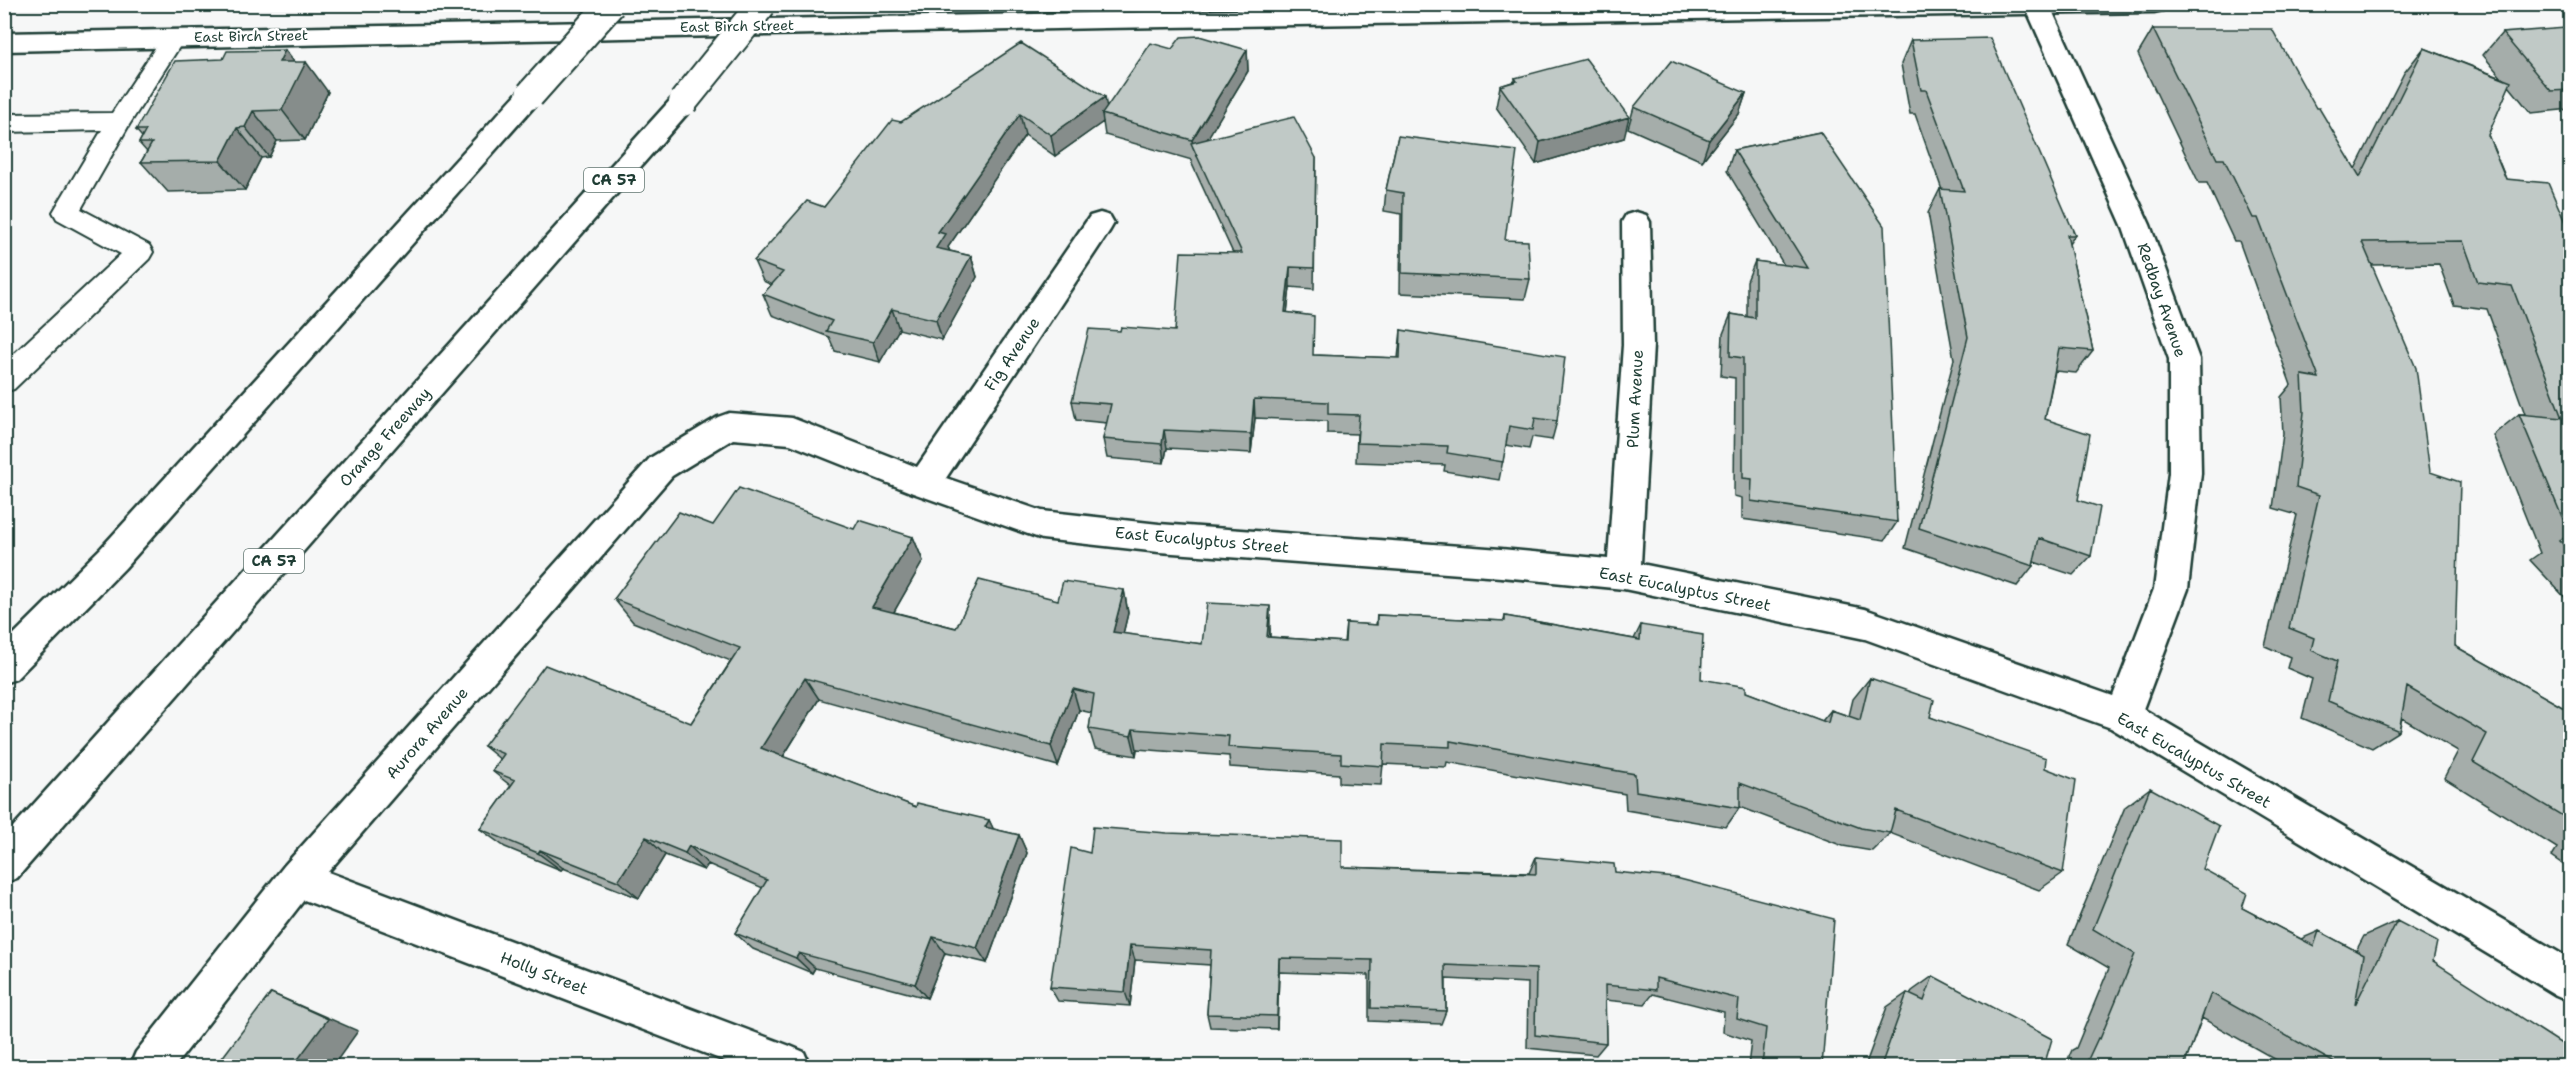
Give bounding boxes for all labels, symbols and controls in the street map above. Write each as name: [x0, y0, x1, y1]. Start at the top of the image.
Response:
street label: East Birch Street: [680, 16, 794, 36]
street label: East Birch Street: [194, 26, 308, 46]
road number: CA 57: [584, 168, 644, 192]
street label: Redbay Avenue: [2133, 240, 2191, 360]
street label: Fig Avenue: [980, 313, 1044, 395]
street label: Plum Avenue: [1622, 349, 1648, 449]
street label: Orange Freeway: [335, 383, 435, 491]
street label: East Eucalyptus Street: [1114, 522, 1290, 558]
road number: CA 57: [244, 549, 304, 573]
street label: East Eucalyptus Street: [1597, 562, 1773, 616]
street label: Aurora Avenue: [381, 683, 473, 783]
street label: East Eucalyptus Street: [2113, 707, 2275, 813]
street label: Holly Street: [497, 947, 591, 999]

